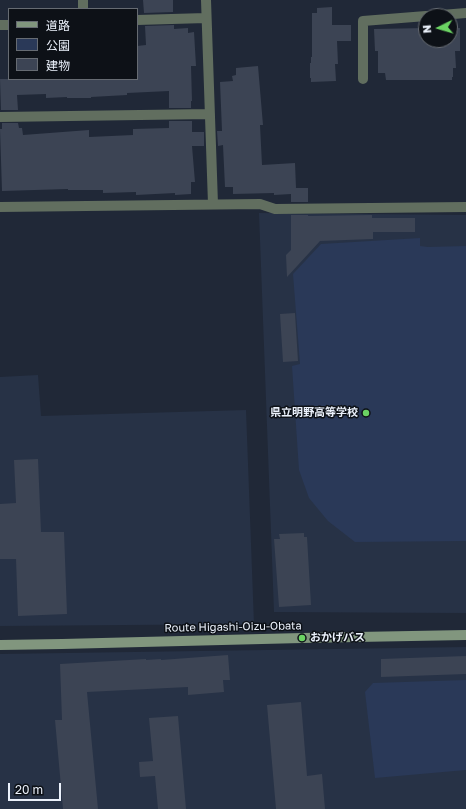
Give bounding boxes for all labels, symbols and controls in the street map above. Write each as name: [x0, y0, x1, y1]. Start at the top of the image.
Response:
legend: [8, 8, 138, 80]
north arrow: [418, 8, 458, 48]
text: 道路: [46, 18, 70, 33]
text: N: [420, 24, 433, 34]
text: 公園: [46, 38, 70, 53]
text: 建物: [46, 58, 70, 73]
place label: 県立明野高等学校: [270, 406, 358, 420]
marker: 県立明野高等学校: [361, 408, 371, 418]
street label: Route Higashi-Oizu-Obata: [164, 619, 302, 635]
place label: おかげバス: [310, 631, 365, 645]
marker: おかげバス: [297, 633, 307, 643]
scale bar: [10, 775, 63, 801]
text: 20 m: [15, 782, 43, 797]

